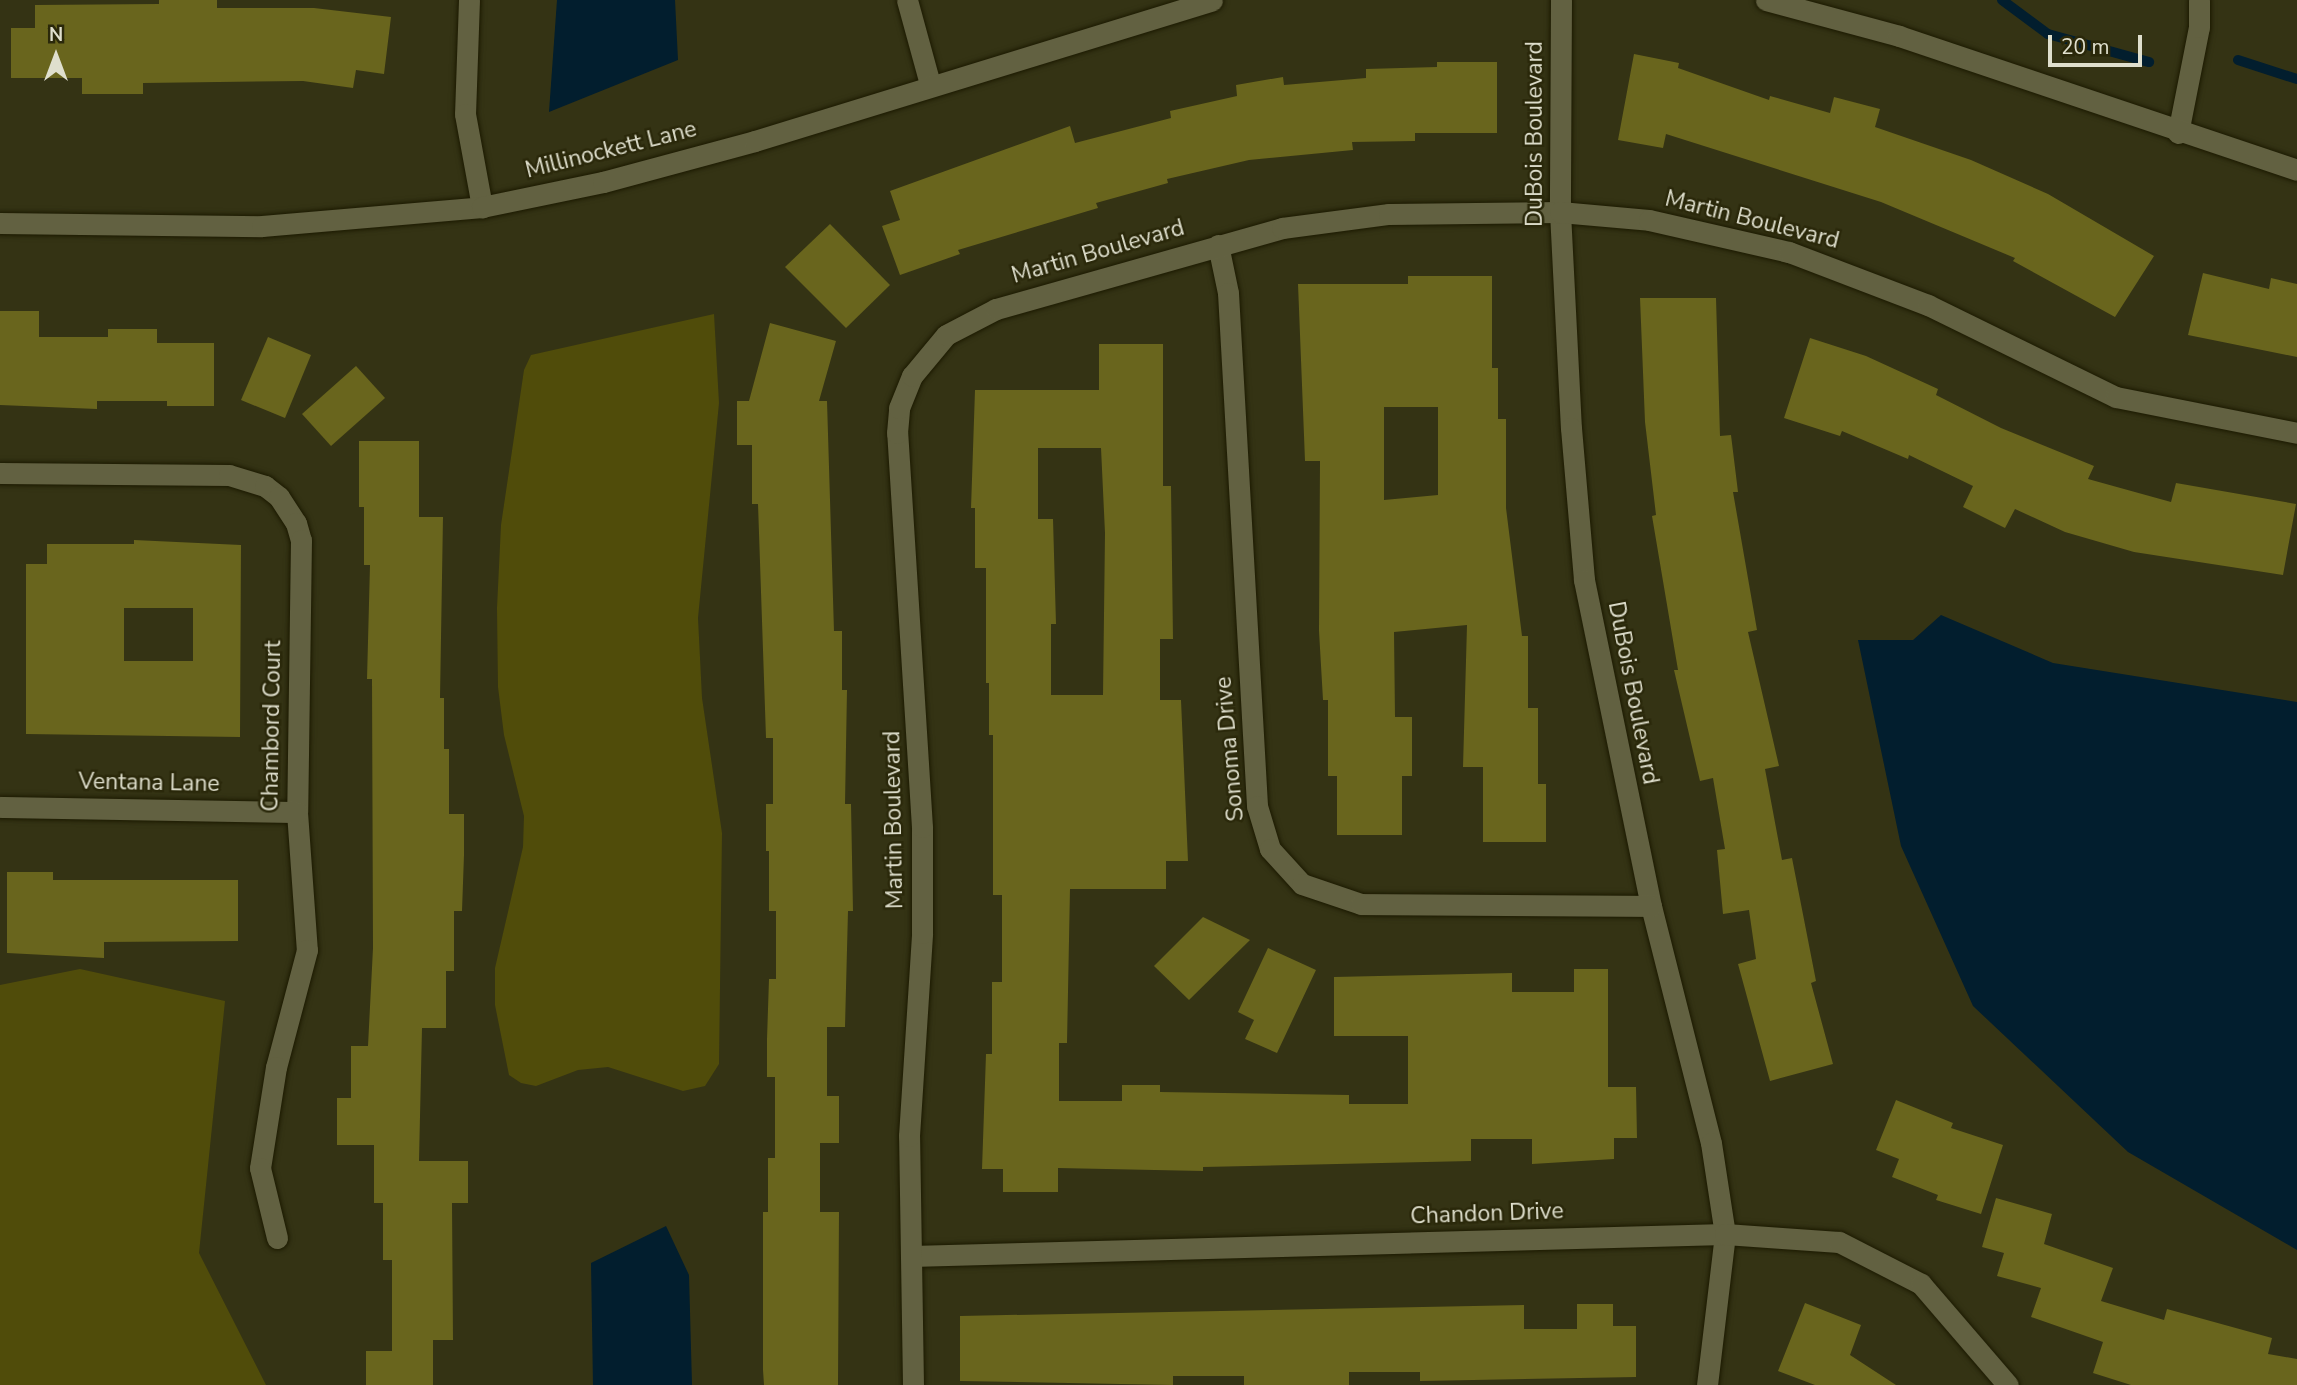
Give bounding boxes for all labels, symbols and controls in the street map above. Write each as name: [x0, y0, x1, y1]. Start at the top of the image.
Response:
north arrow: [21, 21, 91, 91]
scale bar: [2052, 21, 2146, 65]
text: N: [49, 22, 63, 48]
text: 20 m: [2061, 33, 2110, 61]
street label: DuBois Boulevard: [1521, 41, 1549, 227]
street label: Millinockett Lane: [522, 115, 700, 185]
street label: Martin Boulevard: [1662, 185, 1842, 255]
street label: Martin Boulevard: [1008, 214, 1188, 290]
street label: DuBois Boulevard: [1602, 599, 1664, 787]
street label: Chambord Court: [257, 640, 287, 812]
street label: Sonoma Drive: [1210, 676, 1250, 822]
street label: Martin Boulevard: [879, 731, 909, 909]
street label: Ventana Lane: [78, 768, 220, 798]
street label: Chandon Drive: [1410, 1198, 1564, 1230]

